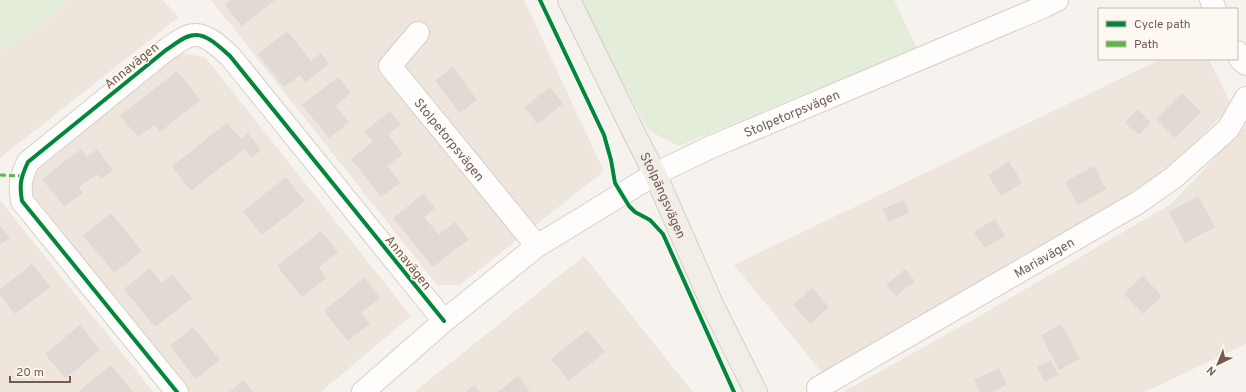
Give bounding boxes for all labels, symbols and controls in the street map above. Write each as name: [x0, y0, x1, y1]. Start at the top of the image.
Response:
legend: [1098, 8, 1238, 60]
text: Cycle path: [1134, 17, 1191, 33]
text: Path: [1134, 37, 1159, 53]
street label: Annavägen: [102, 40, 163, 93]
street label: Stolpetorpsvägen: [742, 88, 843, 142]
street label: Stolpetorpsvägen: [410, 96, 487, 185]
street label: Stolpängsvägen: [635, 150, 688, 242]
street label: Annavägen: [381, 233, 434, 294]
street label: Mariavägen: [1012, 235, 1078, 283]
north arrow: [1198, 344, 1238, 384]
scale bar: [10, 358, 70, 384]
text: N: [1204, 363, 1220, 378]
text: 20 m: [16, 365, 44, 381]

